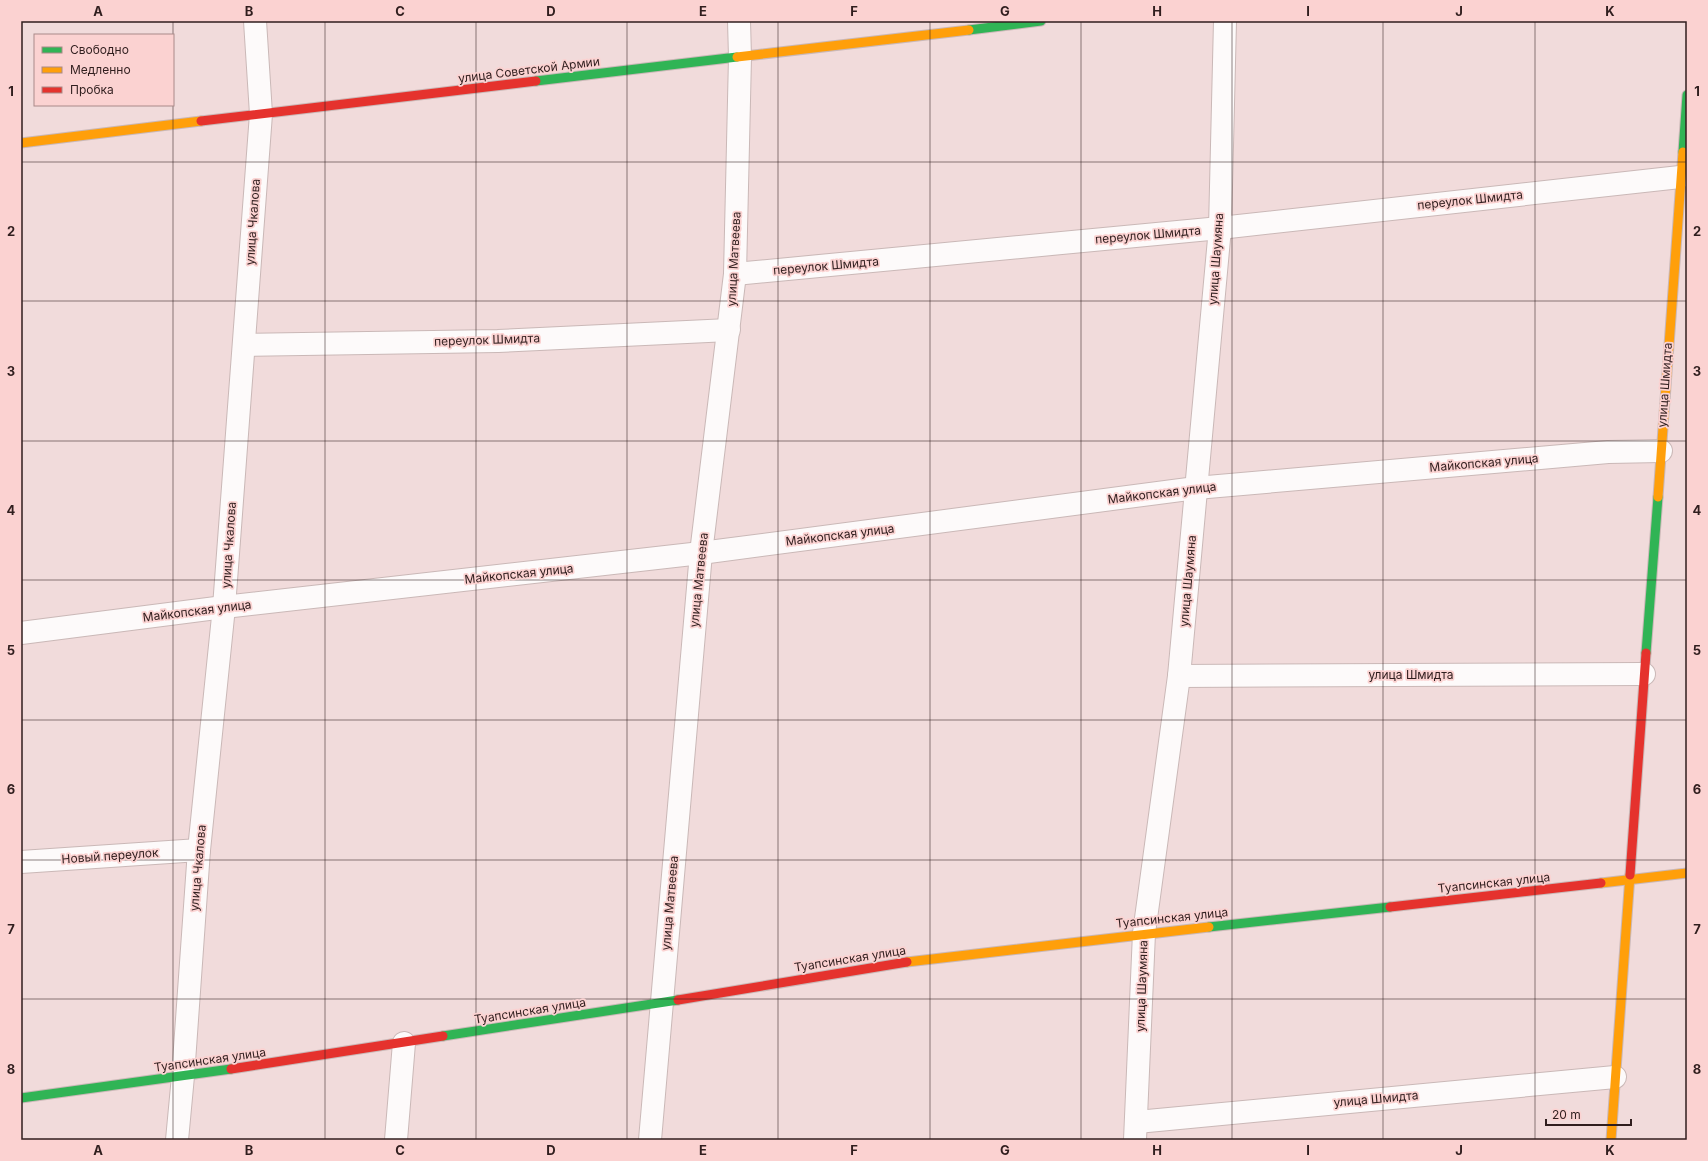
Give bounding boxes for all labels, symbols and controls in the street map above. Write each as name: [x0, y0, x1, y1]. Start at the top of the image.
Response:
text: A: [93, 3, 103, 19]
text: B: [245, 3, 254, 19]
text: C: [395, 3, 405, 19]
text: D: [546, 3, 556, 19]
text: E: [699, 3, 707, 19]
text: F: [850, 3, 858, 19]
text: G: [1000, 3, 1010, 19]
text: H: [1152, 3, 1162, 19]
text: I: [1306, 3, 1310, 19]
text: J: [1455, 3, 1463, 19]
text: K: [1605, 3, 1615, 19]
legend: [34, 34, 174, 106]
text: Свободно: [70, 42, 129, 57]
street label: улица Советской Армии: [457, 53, 601, 86]
text: Медленно: [70, 62, 131, 77]
text: Пробка: [70, 82, 114, 97]
text: 1: [8, 83, 14, 99]
text: 1: [1694, 83, 1700, 99]
street label: улица Чкалова: [242, 178, 263, 266]
street label: переулок Шмидта: [1416, 187, 1523, 213]
street label: улица Матвеева: [724, 211, 743, 307]
street label: улица Шаумяна: [1205, 213, 1226, 305]
street label: переулок Шмидта: [1094, 222, 1201, 247]
text: 2: [7, 223, 15, 239]
text: 2: [1693, 223, 1701, 239]
street label: переулок Шмидта: [772, 253, 879, 278]
street label: переулок Шмидта: [434, 330, 540, 349]
street label: улица Шмидта: [1654, 342, 1675, 428]
text: 3: [7, 363, 15, 379]
text: 3: [1693, 363, 1701, 379]
street label: Майкопская улица: [1429, 450, 1539, 475]
street label: Майкопская улица: [1107, 478, 1217, 507]
street label: улица Чкалова: [218, 501, 239, 589]
text: 4: [7, 502, 16, 518]
text: 4: [1693, 502, 1702, 518]
street label: Майкопская улица: [785, 520, 895, 549]
street label: улица Матвеева: [686, 532, 711, 628]
street label: улица Шаумяна: [1176, 534, 1199, 627]
street label: Майкопская улица: [464, 560, 574, 587]
street label: Майкопская улица: [142, 596, 252, 625]
text: 5: [7, 642, 15, 658]
text: 5: [1693, 642, 1701, 658]
street label: улица Шмидта: [1368, 667, 1454, 682]
text: 6: [7, 781, 15, 797]
text: 6: [1693, 781, 1701, 797]
street label: улица Чкалова: [186, 824, 209, 912]
street label: Новый переулок: [61, 845, 159, 866]
street label: улица Матвеева: [658, 855, 681, 951]
street label: Туапсинская улица: [1437, 869, 1551, 896]
street label: Туапсинская улица: [1115, 904, 1229, 931]
text: 7: [7, 921, 15, 937]
text: 7: [1693, 921, 1701, 937]
street label: улица Шаумяна: [1132, 940, 1151, 1032]
street label: Туапсинская улица: [793, 942, 907, 975]
street label: Туапсинская улица: [473, 994, 587, 1027]
street label: Туапсинская улица: [153, 1044, 267, 1075]
text: 8: [7, 1061, 15, 1077]
text: 8: [1693, 1061, 1701, 1077]
street label: улица Шмидта: [1333, 1087, 1419, 1110]
scale bar: [1546, 1101, 1631, 1127]
text: 20 m: [1552, 1107, 1581, 1122]
text: A: [93, 1142, 103, 1158]
text: B: [245, 1142, 254, 1158]
text: C: [395, 1142, 405, 1158]
text: D: [546, 1142, 556, 1158]
text: E: [699, 1142, 707, 1158]
text: F: [850, 1142, 858, 1158]
text: G: [1000, 1142, 1010, 1158]
text: H: [1152, 1142, 1162, 1158]
text: I: [1306, 1142, 1310, 1158]
text: J: [1455, 1142, 1463, 1158]
text: K: [1605, 1142, 1615, 1158]

